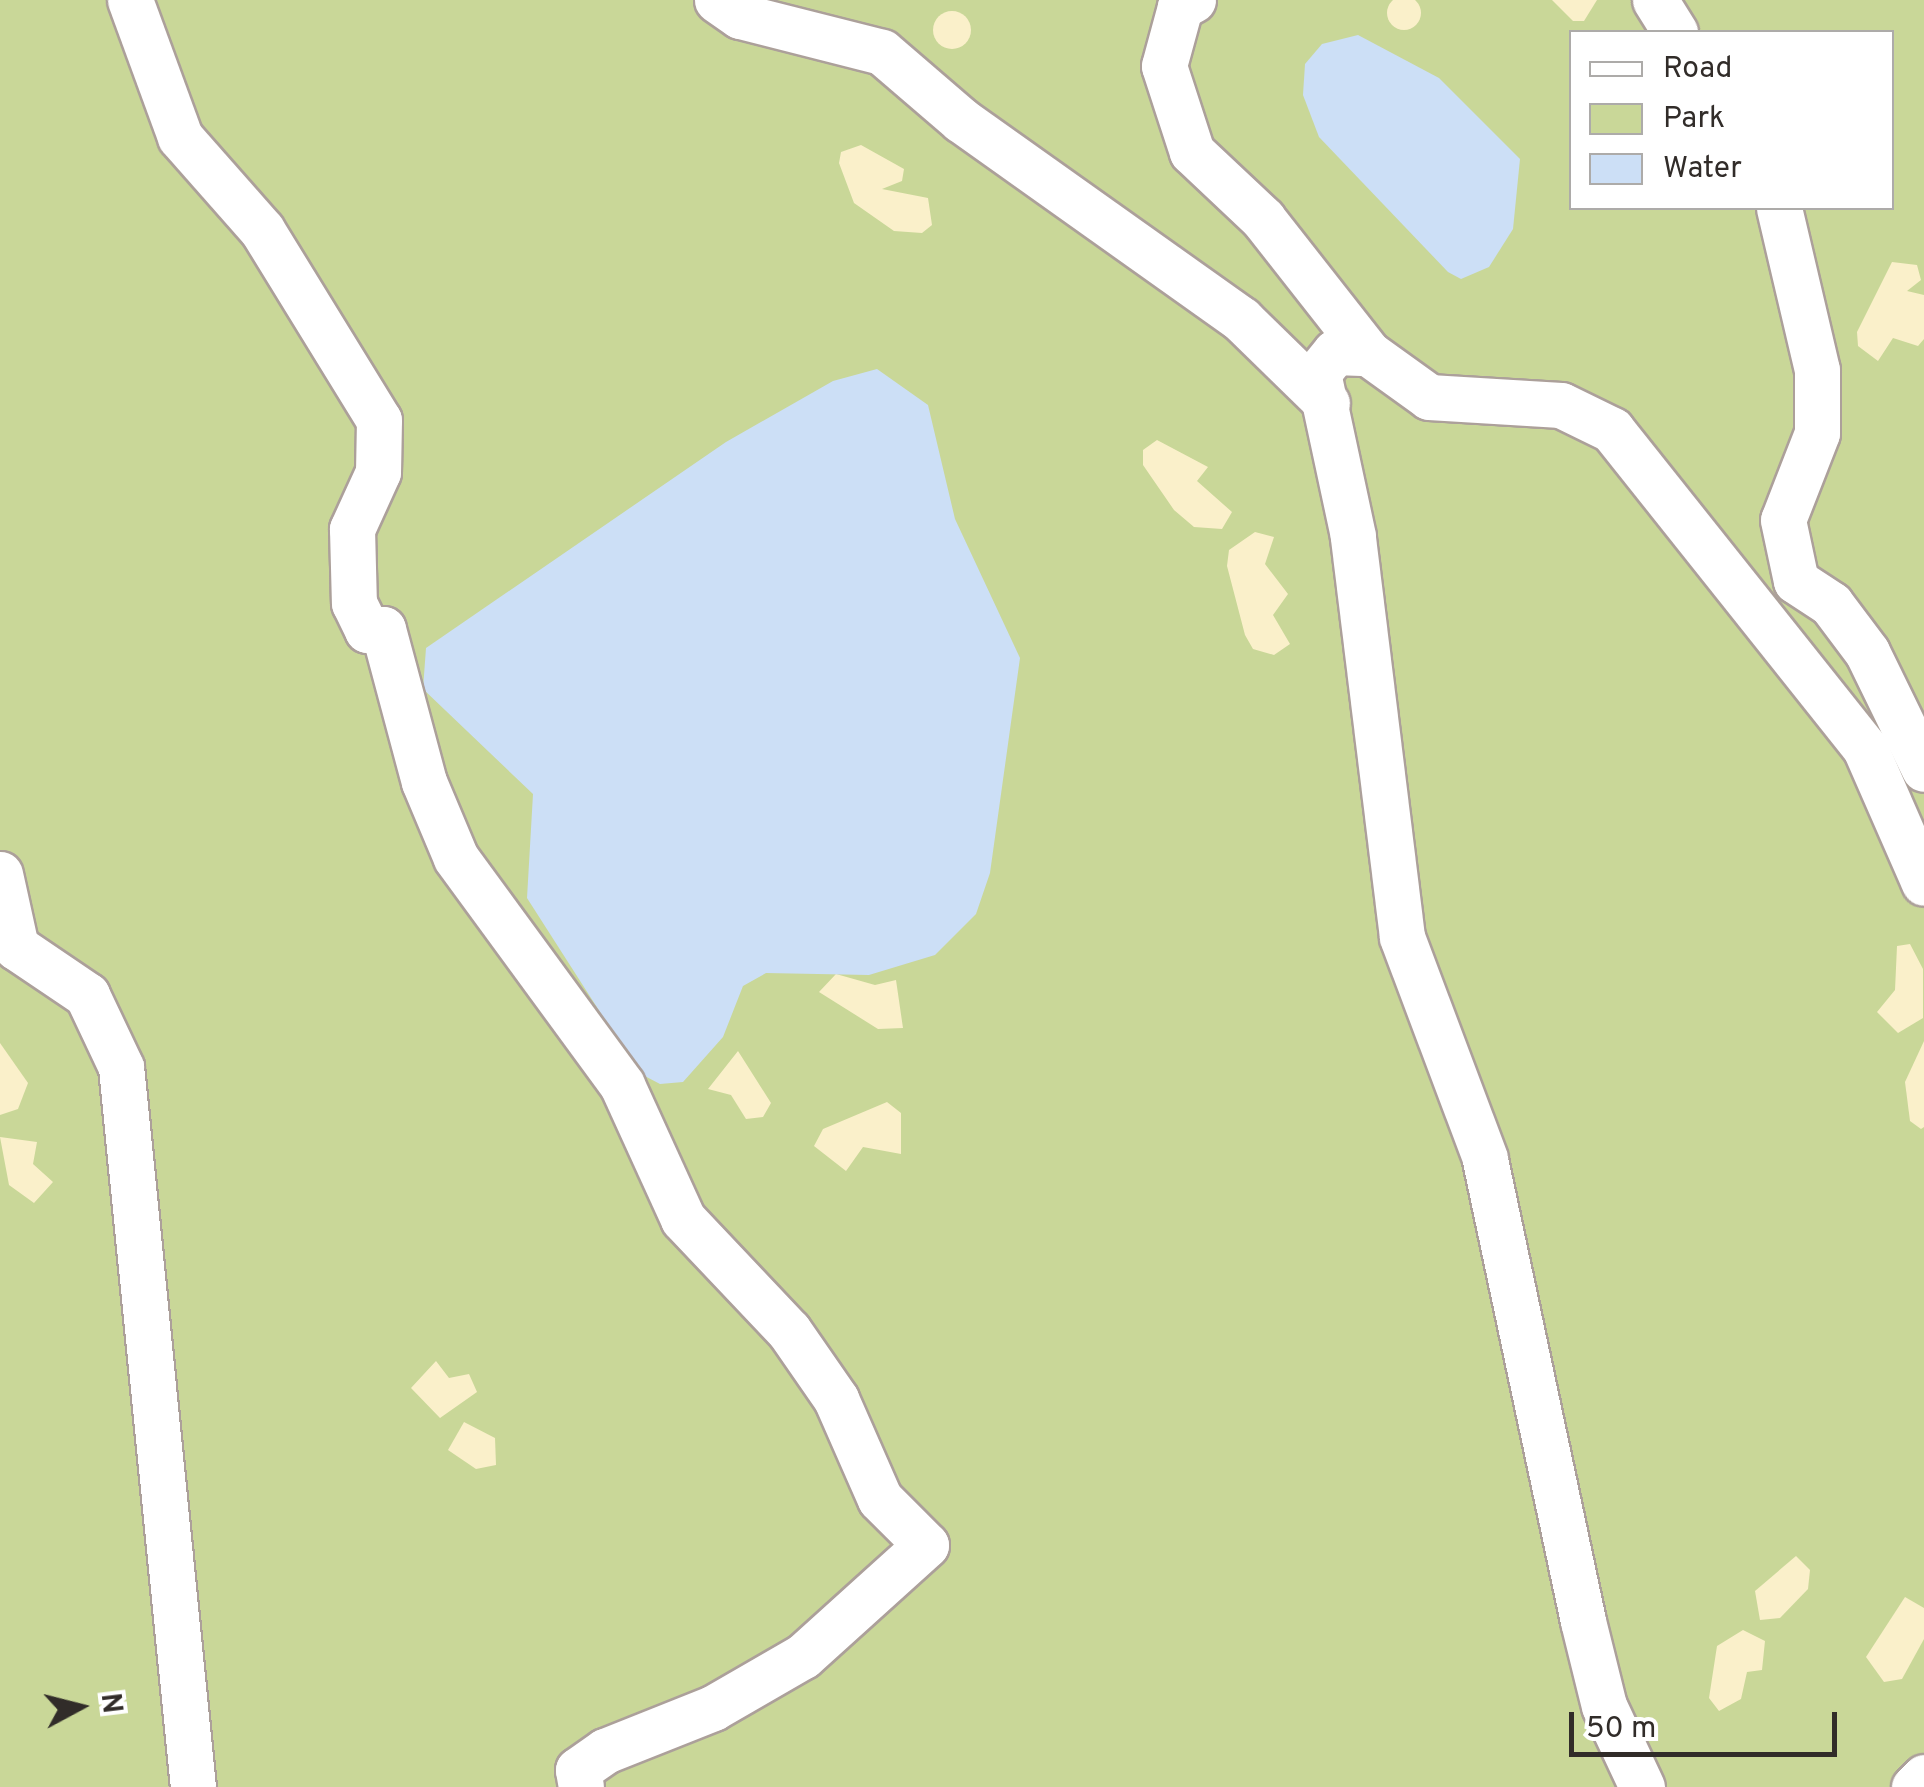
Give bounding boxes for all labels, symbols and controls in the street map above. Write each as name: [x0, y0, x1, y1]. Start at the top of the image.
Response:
legend: [1569, 30, 1894, 210]
text: Road: [1663, 51, 1732, 88]
text: Park: [1663, 101, 1725, 138]
text: Water: [1663, 151, 1742, 188]
north arrow: [30, 1657, 130, 1757]
text: N: [91, 1691, 129, 1716]
scale bar: [1574, 1692, 1842, 1754]
text: 50 m: [1586, 1711, 1656, 1748]

